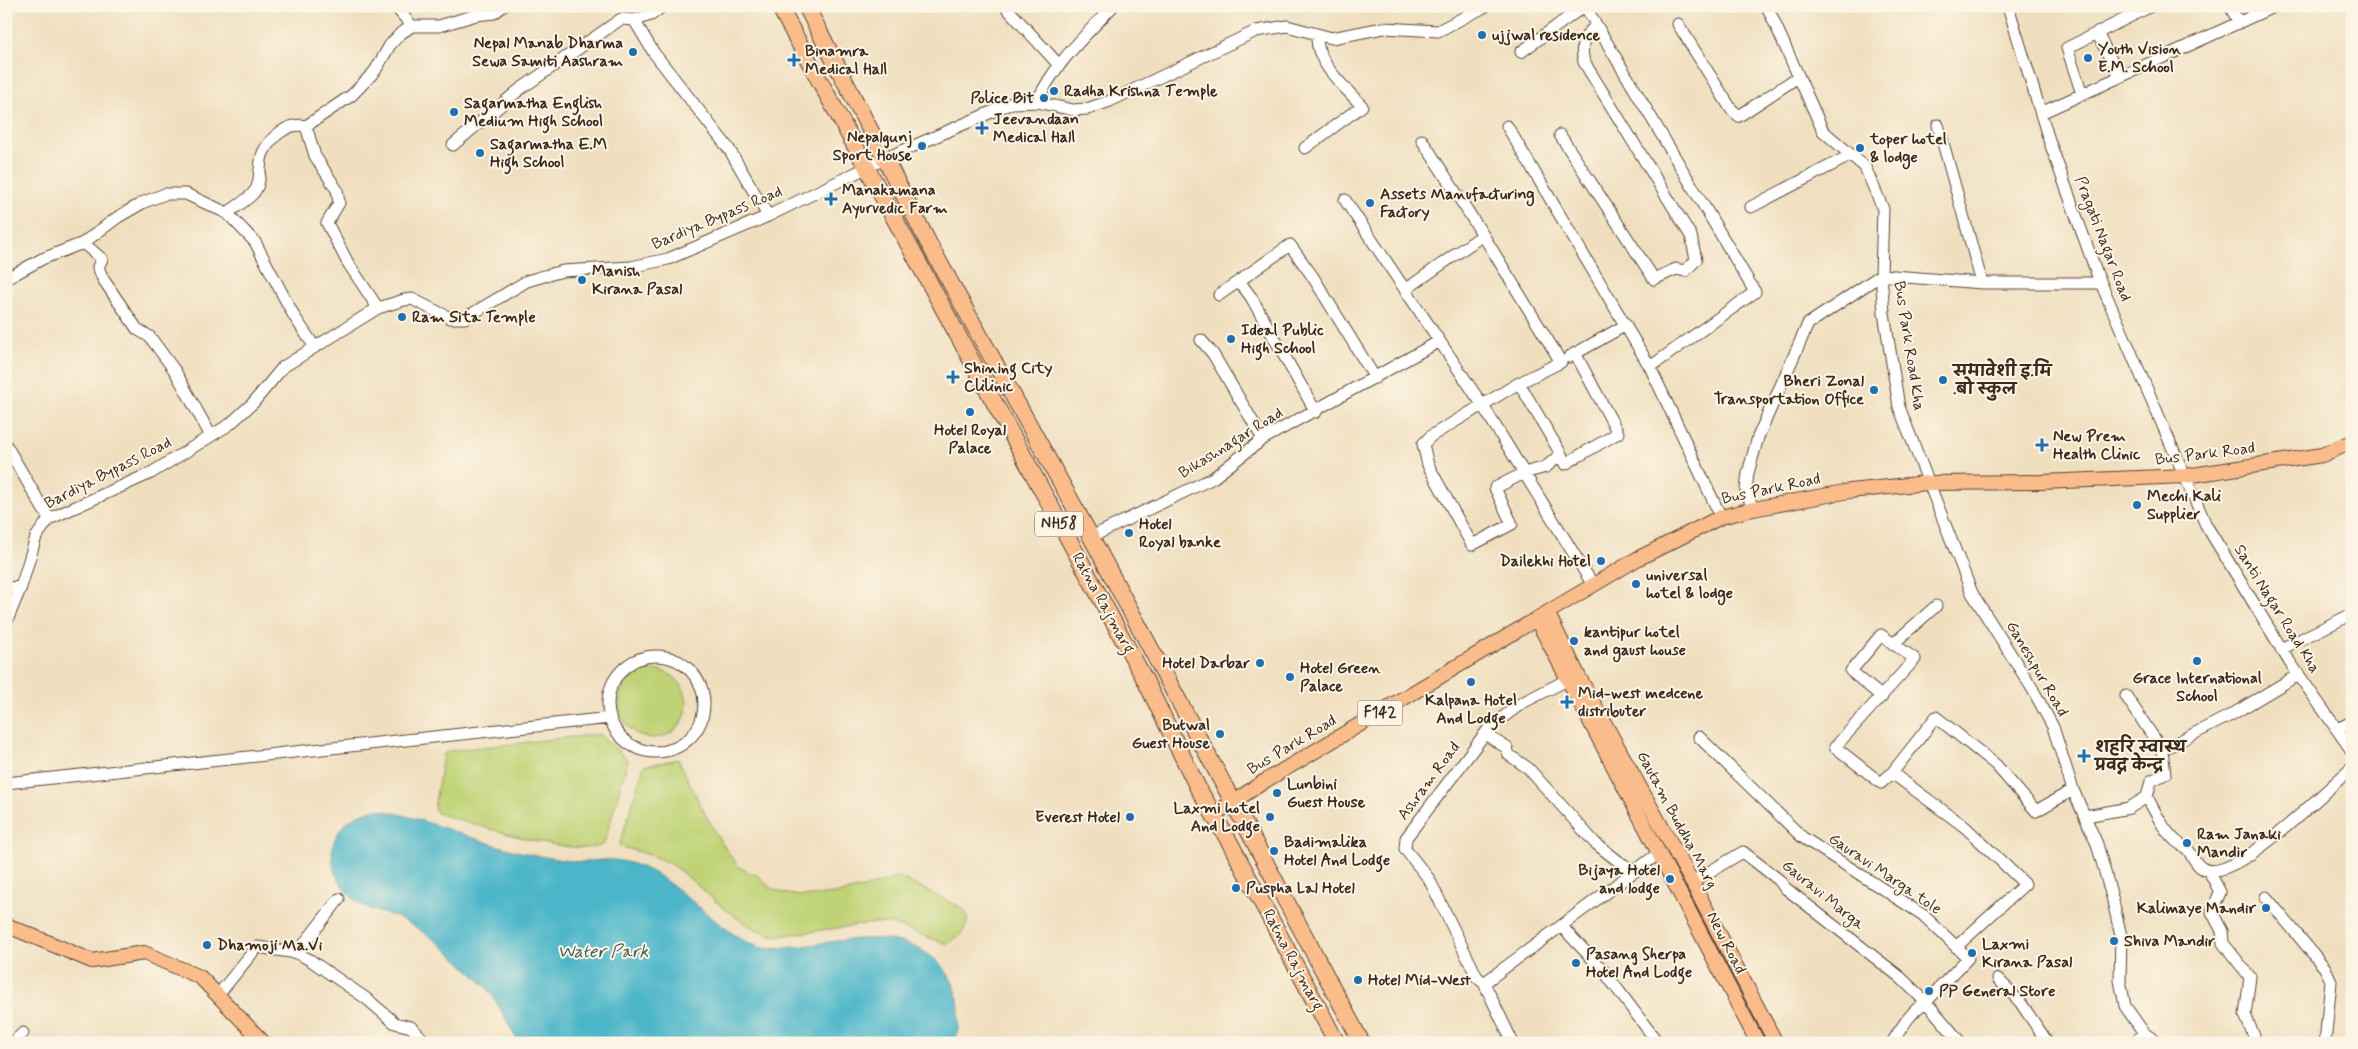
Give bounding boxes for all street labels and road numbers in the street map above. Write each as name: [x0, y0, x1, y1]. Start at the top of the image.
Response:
street label: Pragati Nagar Road: [2069, 173, 2137, 305]
street label: Bardiya Bypass Road: [649, 181, 785, 255]
street label: Bus Park Road Kha: [1888, 280, 1930, 412]
street label: Bikashnagar Road: [1175, 403, 1288, 484]
street label: Bardiya Bypass Road: [41, 432, 175, 514]
street label: Bus Park Road: [2154, 437, 2256, 471]
street label: Bus Park Road: [1720, 468, 1822, 510]
road number: NH58: [1035, 512, 1083, 536]
street label: Santi Nagar Road Kha: [2228, 541, 2325, 678]
street label: Ratna Rajmarg: [1066, 549, 1139, 658]
street label: Ganeshpur Road: [2001, 617, 2073, 721]
road number: F142: [1358, 700, 1402, 726]
street label: Bus Park Road: [1244, 710, 1340, 780]
street label: Ashram Road: [1393, 738, 1465, 824]
street label: Gautam Buddha Marg: [1632, 747, 1722, 893]
street label: Gauravi Marga tole: [1824, 828, 1946, 921]
street label: Gauravi Marga: [1777, 855, 1869, 936]
street label: Ratna Rajmarg: [1256, 906, 1329, 1015]
street label: New Road: [1701, 908, 1751, 978]

